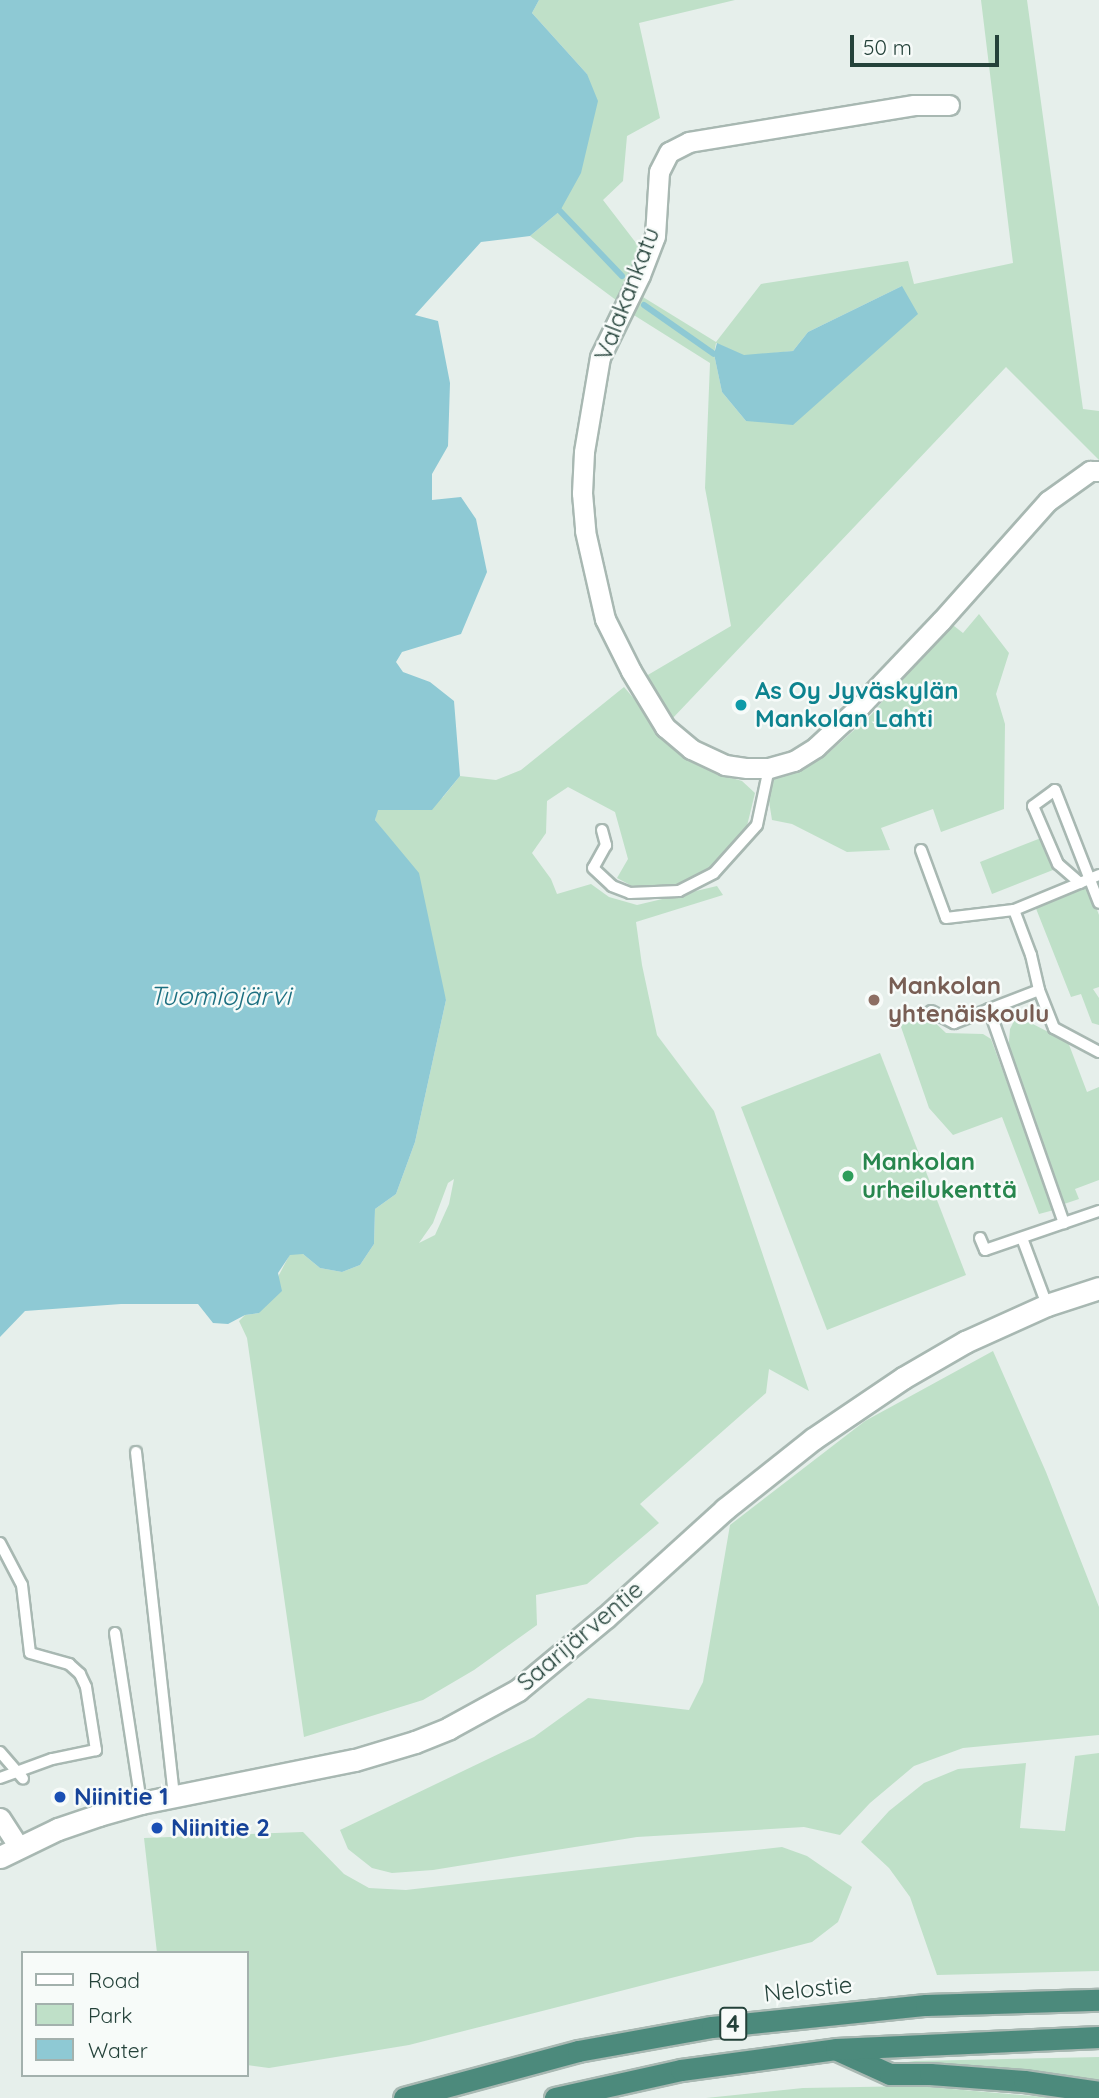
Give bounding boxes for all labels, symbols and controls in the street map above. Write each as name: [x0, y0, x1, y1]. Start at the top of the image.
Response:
scale bar: [854, 21, 1003, 65]
text: 50 m: [863, 34, 912, 60]
street label: Valakankatu: [588, 223, 666, 365]
place label: As Oy Jyväskylän Mankolan Lahti: [755, 677, 959, 733]
marker: As Oy Jyväskylän Mankolan Lahti: [733, 697, 749, 713]
place label: Mankolan yhtenäiskoulu: [888, 972, 1049, 1028]
water label: Tuomiojärvi: [149, 980, 291, 1012]
marker: Mankolan yhtenäiskoulu: [866, 992, 882, 1008]
place label: Mankolan urheilukenttä: [862, 1148, 1017, 1204]
marker: Mankolan urheilukenttä: [840, 1168, 856, 1184]
street label: Saarijärventie: [511, 1575, 649, 1697]
place label: Niinitie 1: [74, 1783, 169, 1811]
marker: Niinitie 1: [52, 1789, 68, 1805]
place label: Niinitie 2: [171, 1814, 270, 1842]
marker: Niinitie 2: [149, 1820, 165, 1836]
legend: [21, 1951, 248, 2077]
text: Road: [88, 1967, 140, 1993]
street label: Nelostie: [762, 1970, 854, 2008]
text: Park: [88, 2002, 132, 2028]
road number: 4: [719, 2005, 747, 2044]
text: Water: [88, 2037, 148, 2063]

